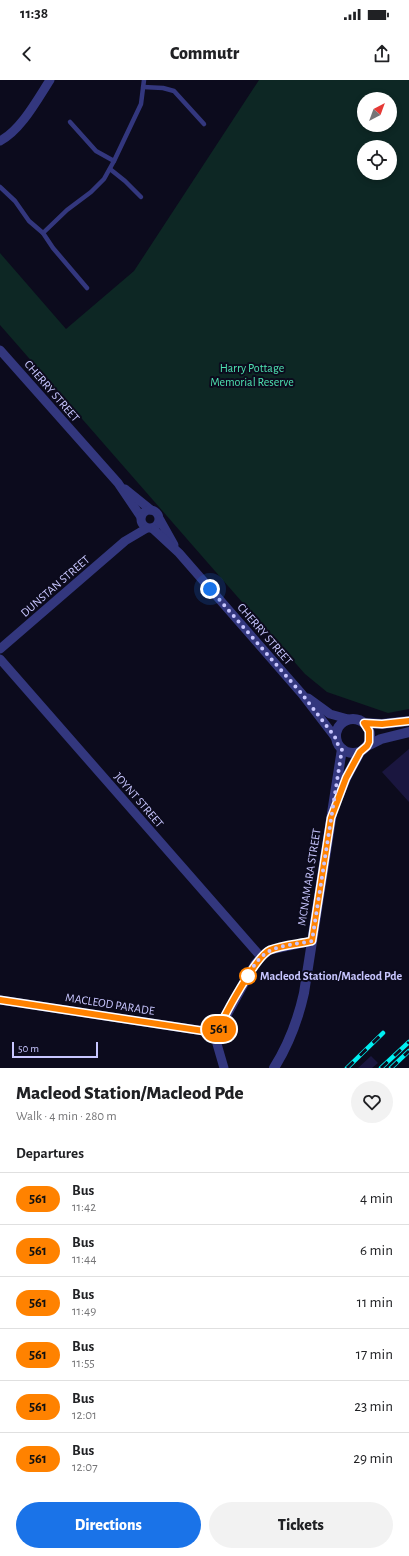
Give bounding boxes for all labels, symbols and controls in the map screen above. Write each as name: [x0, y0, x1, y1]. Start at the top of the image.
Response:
text: 11:38: [20, 6, 48, 21]
icon: back: [16, 43, 38, 65]
icon: share: [371, 43, 393, 65]
text: Commutr: [170, 45, 239, 63]
north arrow: [357, 92, 397, 132]
map controls: [357, 92, 397, 180]
button: locate: [357, 140, 397, 180]
street label: CHERRY STREET: [22, 358, 82, 424]
park label: Harry Pottage Memorial Reserve: [210, 362, 294, 388]
street label: DUNSTAN STREET: [18, 553, 92, 619]
your location: [200, 579, 220, 599]
street label: CHERRY STREET: [235, 601, 295, 667]
street label: JOYNT STREET: [112, 770, 166, 830]
street label: MCNAMARA STREET: [295, 827, 323, 926]
marker: Macleod Station/Macleod Pde: [239, 967, 257, 985]
place label: Macleod Station/Macleod Pde: [260, 970, 403, 982]
street label: MACLEOD PARADE: [65, 991, 156, 1017]
line badge: 561: [196, 1016, 242, 1042]
text: 561: [210, 1022, 228, 1036]
scale bar: [12, 1040, 98, 1059]
text: 50 m: [18, 1043, 39, 1054]
button: heart: [351, 1081, 393, 1123]
text: Macleod Station/Macleod Pde: [16, 1084, 244, 1103]
text: Walk · 4 min · 280 m: [16, 1110, 117, 1123]
text: Departures: [16, 1146, 84, 1161]
text: Bus: [72, 1183, 94, 1198]
text: 4 min: [360, 1191, 393, 1206]
text: 561: [29, 1192, 47, 1206]
text: 11:42: [72, 1201, 96, 1214]
text: Bus: [72, 1235, 94, 1250]
text: 6 min: [360, 1243, 393, 1258]
text: 561: [29, 1244, 47, 1258]
text: 11:44: [72, 1253, 96, 1266]
text: Bus: [72, 1287, 94, 1302]
text: 11 min: [357, 1295, 393, 1310]
text: 561: [29, 1296, 47, 1310]
text: 11:49: [72, 1305, 96, 1318]
text: Bus: [72, 1339, 94, 1354]
text: 17 min: [356, 1347, 393, 1362]
text: 561: [29, 1348, 47, 1362]
text: 11:55: [72, 1357, 95, 1370]
text: Bus: [72, 1391, 94, 1406]
text: 23 min: [354, 1399, 393, 1414]
text: 561: [29, 1400, 47, 1414]
text: 12:01: [72, 1409, 97, 1422]
text: Bus: [72, 1443, 94, 1458]
text: 29 min: [353, 1451, 393, 1466]
text: 561: [29, 1452, 47, 1466]
text: 12:07: [72, 1461, 98, 1474]
button: Directions: [16, 1502, 201, 1548]
button: Tickets: [209, 1502, 393, 1548]

